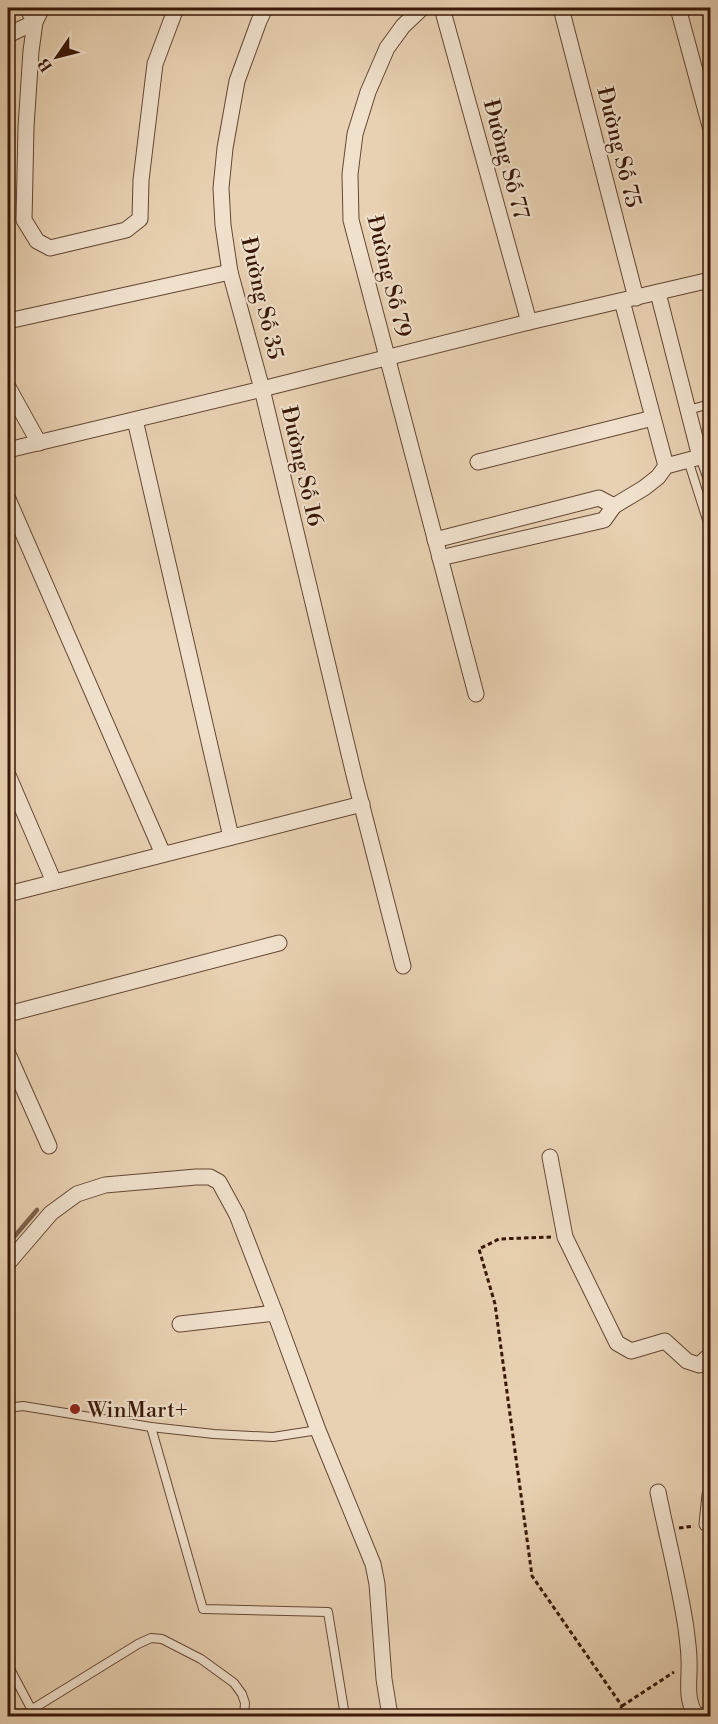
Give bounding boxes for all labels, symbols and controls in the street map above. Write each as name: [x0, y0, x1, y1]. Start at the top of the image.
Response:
north arrow: [27, 27, 87, 87]
text: B: [34, 54, 57, 76]
street label: Đường Số 75: [591, 84, 647, 210]
street label: Đường Số 77: [477, 97, 534, 222]
street label: Đường Số 79: [360, 213, 417, 340]
street label: Đường Số 35: [234, 234, 289, 362]
street label: Đường Số 16: [275, 404, 328, 529]
place label: WinMart+: [86, 1397, 188, 1424]
marker: WinMart+: [68, 1402, 82, 1416]

